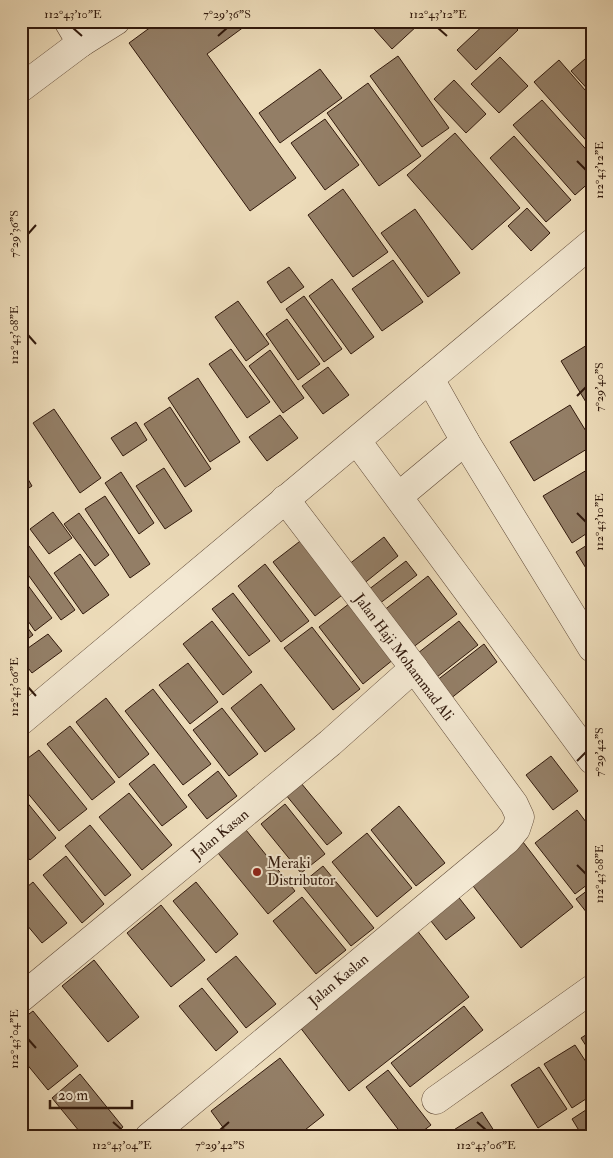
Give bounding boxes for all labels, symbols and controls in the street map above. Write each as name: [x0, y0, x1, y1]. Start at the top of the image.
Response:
text: 112°43'10"E: [44, 7, 102, 22]
text: 7°29'36"S: [203, 7, 251, 22]
text: 112°43'12"E: [409, 7, 467, 22]
text: 112°43'12"E: [592, 141, 607, 199]
text: 7°29'36"S: [7, 210, 22, 258]
text: 112°43'08"E: [7, 305, 22, 364]
text: 7°29'40"S: [592, 362, 607, 412]
text: 112°43'10"E: [592, 493, 607, 551]
street label: Jalan Haji Mohammad Ali: [348, 589, 458, 725]
text: 112°43'06"E: [7, 657, 22, 717]
text: 7°29'42"S: [592, 727, 607, 777]
street label: Jalan Kasan: [187, 805, 253, 865]
text: 112°43'08"E: [592, 844, 607, 903]
place label: Meraki Distributor: [267, 854, 336, 890]
marker: Meraki Distributor: [251, 866, 263, 878]
street label: Jalan Kaslan: [304, 950, 373, 1012]
text: 112°43'04"E: [7, 1009, 22, 1069]
scale bar: [50, 1078, 132, 1110]
text: 20 m: [58, 1086, 88, 1105]
text: 112°43'04"E: [92, 1138, 152, 1153]
text: 7°29'42"S: [195, 1138, 245, 1153]
text: 112°43'06"E: [456, 1138, 516, 1153]

